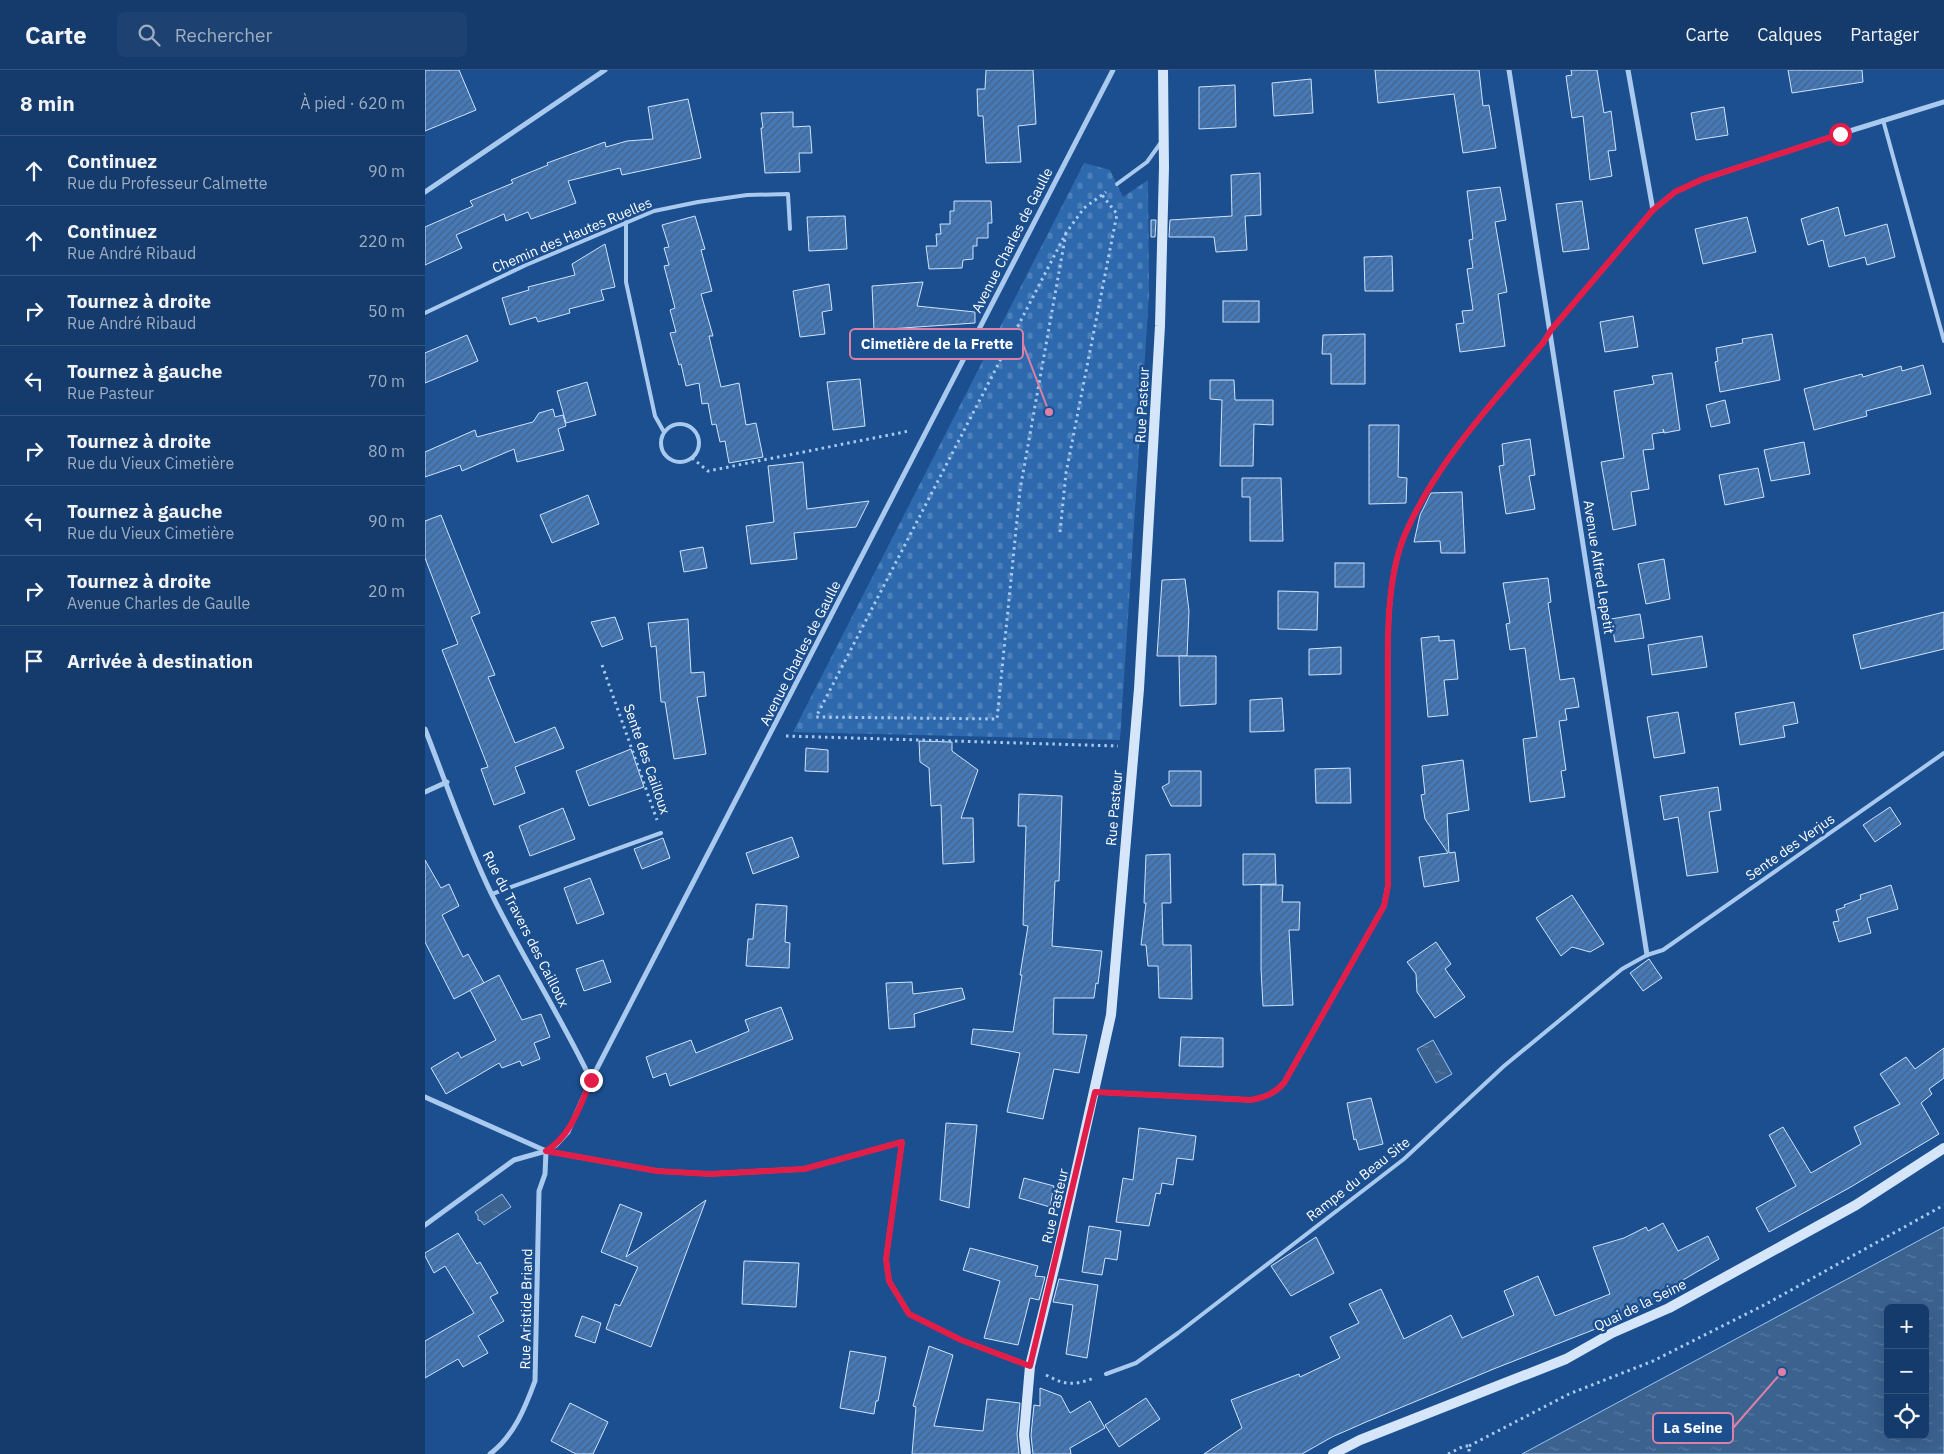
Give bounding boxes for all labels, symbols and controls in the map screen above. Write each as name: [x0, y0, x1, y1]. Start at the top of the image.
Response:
search box: [117, 12, 467, 57]
text: Carte: [25, 19, 87, 51]
icon: search: [135, 21, 163, 49]
text: Rechercher: [175, 23, 272, 47]
text: Carte: [1686, 23, 1729, 46]
text: Calques: [1757, 23, 1822, 46]
text: Partager: [1850, 23, 1919, 46]
text: 8 min: [20, 89, 75, 117]
text: À pied · 620 m: [300, 93, 405, 113]
route start: [1829, 123, 1852, 146]
text: Continuez: [67, 149, 157, 173]
icon: ahead: [20, 157, 48, 185]
text: 90 m: [368, 161, 405, 181]
street label: Avenue Charles de Gaulle: [968, 164, 1057, 316]
text: Rue du Professeur Calmette: [67, 173, 268, 193]
street label: Chemin des Hautes Ruelles: [489, 193, 655, 277]
text: Continuez: [67, 219, 157, 243]
icon: ahead: [20, 227, 48, 255]
text: 220 m: [358, 231, 405, 251]
text: Rue André Ribaud: [67, 243, 196, 263]
text: Tournez à droite: [67, 289, 211, 313]
icon: right: [20, 297, 48, 325]
text: 50 m: [368, 301, 405, 321]
text: Rue André Ribaud: [67, 313, 196, 333]
callout: Cimetière de la Frette: [850, 329, 1023, 359]
text: Cimetière de la Frette: [861, 334, 1013, 353]
text: Tournez à gauche: [67, 359, 223, 383]
icon: left: [20, 367, 48, 395]
street label: Rue Pasteur: [1131, 367, 1153, 443]
text: 70 m: [368, 371, 405, 391]
text: Rue Pasteur: [67, 383, 154, 403]
text: Tournez à droite: [67, 429, 211, 453]
icon: right: [20, 437, 48, 465]
text: 80 m: [368, 441, 405, 461]
text: Rue du Vieux Cimetière: [67, 453, 234, 473]
text: Tournez à gauche: [67, 499, 223, 523]
street label: Avenue Alfred Lepetit: [1580, 499, 1618, 635]
icon: left: [20, 507, 48, 535]
text: 90 m: [368, 511, 405, 531]
text: Rue du Vieux Cimetière: [67, 523, 234, 543]
text: Tournez à droite: [67, 569, 211, 593]
icon: right: [20, 577, 48, 605]
street label: Avenue Charles de Gaulle: [756, 577, 845, 729]
text: 20 m: [368, 581, 405, 601]
text: Avenue Charles de Gaulle: [67, 593, 250, 613]
icon: arrive: [20, 647, 48, 675]
text: Arrivée à destination: [67, 649, 253, 673]
street label: Sente des Cailloux: [620, 701, 674, 817]
street label: Rue Pasteur: [1102, 769, 1126, 847]
street label: Sente des Verjus: [1742, 809, 1838, 884]
street label: Rue du Travers des Cailloux: [479, 848, 573, 1010]
route end: [580, 1069, 603, 1092]
street label: Rampe du Beau Site: [1303, 1133, 1414, 1225]
street label: Rue Pasteur: [1038, 1167, 1072, 1245]
street label: Rue Aristide Briand: [516, 1248, 536, 1370]
street label: Quai de la Seine: [1591, 1275, 1690, 1335]
map controls: [1884, 1304, 1929, 1439]
button: +: [1884, 1304, 1929, 1349]
button: −: [1884, 1349, 1929, 1394]
button: locate: [1884, 1394, 1929, 1439]
callout: La Seine: [1653, 1413, 1733, 1443]
text: La Seine: [1663, 1418, 1723, 1437]

